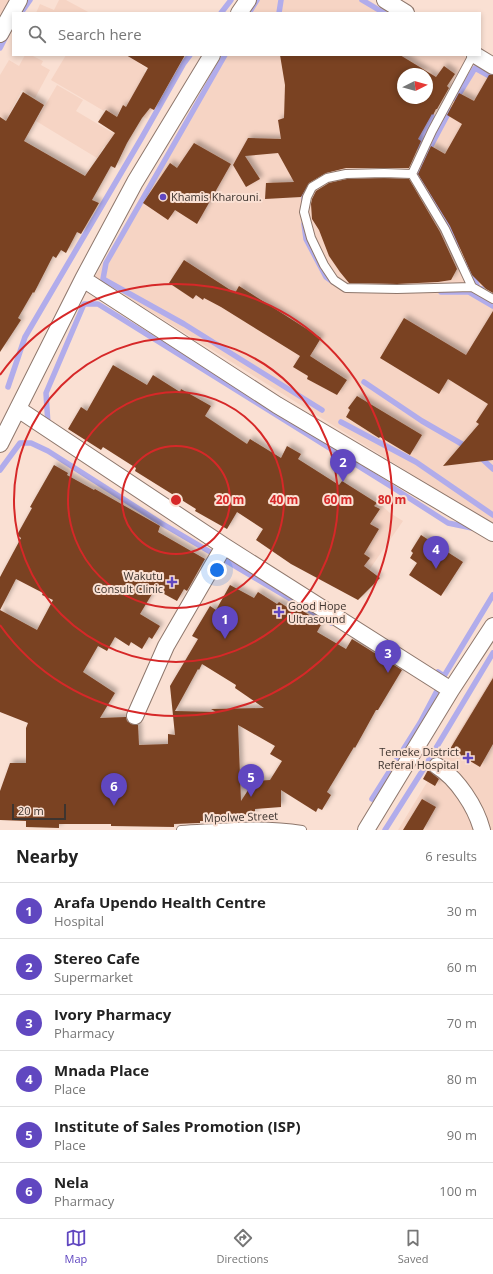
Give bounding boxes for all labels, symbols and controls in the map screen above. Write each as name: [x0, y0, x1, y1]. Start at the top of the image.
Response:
search box: [12, 12, 481, 56]
icon: search: [26, 23, 48, 45]
text: Search here: [58, 24, 142, 44]
north arrow: [397, 68, 433, 104]
place label: Khamis Kharouni.: [171, 189, 262, 204]
marker: Khamis Kharouni.: [158, 192, 168, 202]
pin: 2: [330, 449, 356, 482]
text: 20 m: [216, 491, 244, 508]
text: 40 m: [270, 491, 298, 508]
text: 60 m: [324, 491, 352, 508]
text: 80 m: [378, 491, 406, 508]
centre of rings: [169, 493, 183, 507]
pin: 4: [423, 536, 449, 569]
your location: [207, 560, 227, 580]
place label: Wakutu Consult Clinic: [94, 568, 163, 596]
marker: Wakutu Consult Clinic: [166, 576, 178, 588]
place label: Good Hope Ultrasound: [288, 598, 346, 626]
pin: 1: [212, 606, 238, 639]
marker: Good Hope Ultrasound: [273, 606, 285, 618]
pin: 3: [375, 640, 401, 673]
place label: Temeke District Referal Hospital: [378, 744, 459, 772]
marker: Temeke District Referal Hospital: [462, 752, 474, 764]
pin: 5: [238, 764, 264, 797]
pin: 6: [101, 773, 127, 806]
scale bar: [12, 802, 66, 821]
text: 20 m: [18, 803, 44, 818]
street label: Mpolwe Street: [204, 808, 278, 825]
text: Nearby: [16, 845, 78, 868]
text: 6 results: [425, 847, 477, 865]
text: Arafa Upendo Health Centre: [54, 892, 266, 912]
text: 1: [25, 902, 33, 920]
text: 30 m: [447, 902, 477, 920]
text: Hospital: [54, 912, 104, 930]
text: Stereo Cafe: [54, 948, 140, 968]
text: 2: [25, 958, 33, 976]
text: 60 m: [447, 958, 477, 976]
text: Supermarket: [54, 968, 133, 986]
text: Ivory Pharmacy: [54, 1004, 171, 1024]
text: 3: [25, 1014, 33, 1032]
text: 70 m: [447, 1014, 477, 1032]
text: Pharmacy: [54, 1024, 114, 1042]
text: Mnada Place: [54, 1060, 149, 1080]
text: 4: [25, 1070, 33, 1088]
text: 80 m: [447, 1070, 477, 1088]
text: Place: [54, 1080, 86, 1098]
text: Institute of Sales Promotion (ISP): [54, 1116, 301, 1136]
text: 5: [25, 1126, 33, 1144]
text: 90 m: [447, 1126, 477, 1144]
text: Place: [54, 1136, 86, 1154]
text: Nela: [54, 1172, 89, 1192]
text: 6: [25, 1182, 33, 1200]
text: 100 m: [439, 1182, 477, 1200]
text: Pharmacy: [54, 1192, 114, 1210]
tab: Map: [65, 1227, 87, 1266]
tab: Directions: [217, 1227, 269, 1266]
tab: Saved: [398, 1227, 428, 1266]

